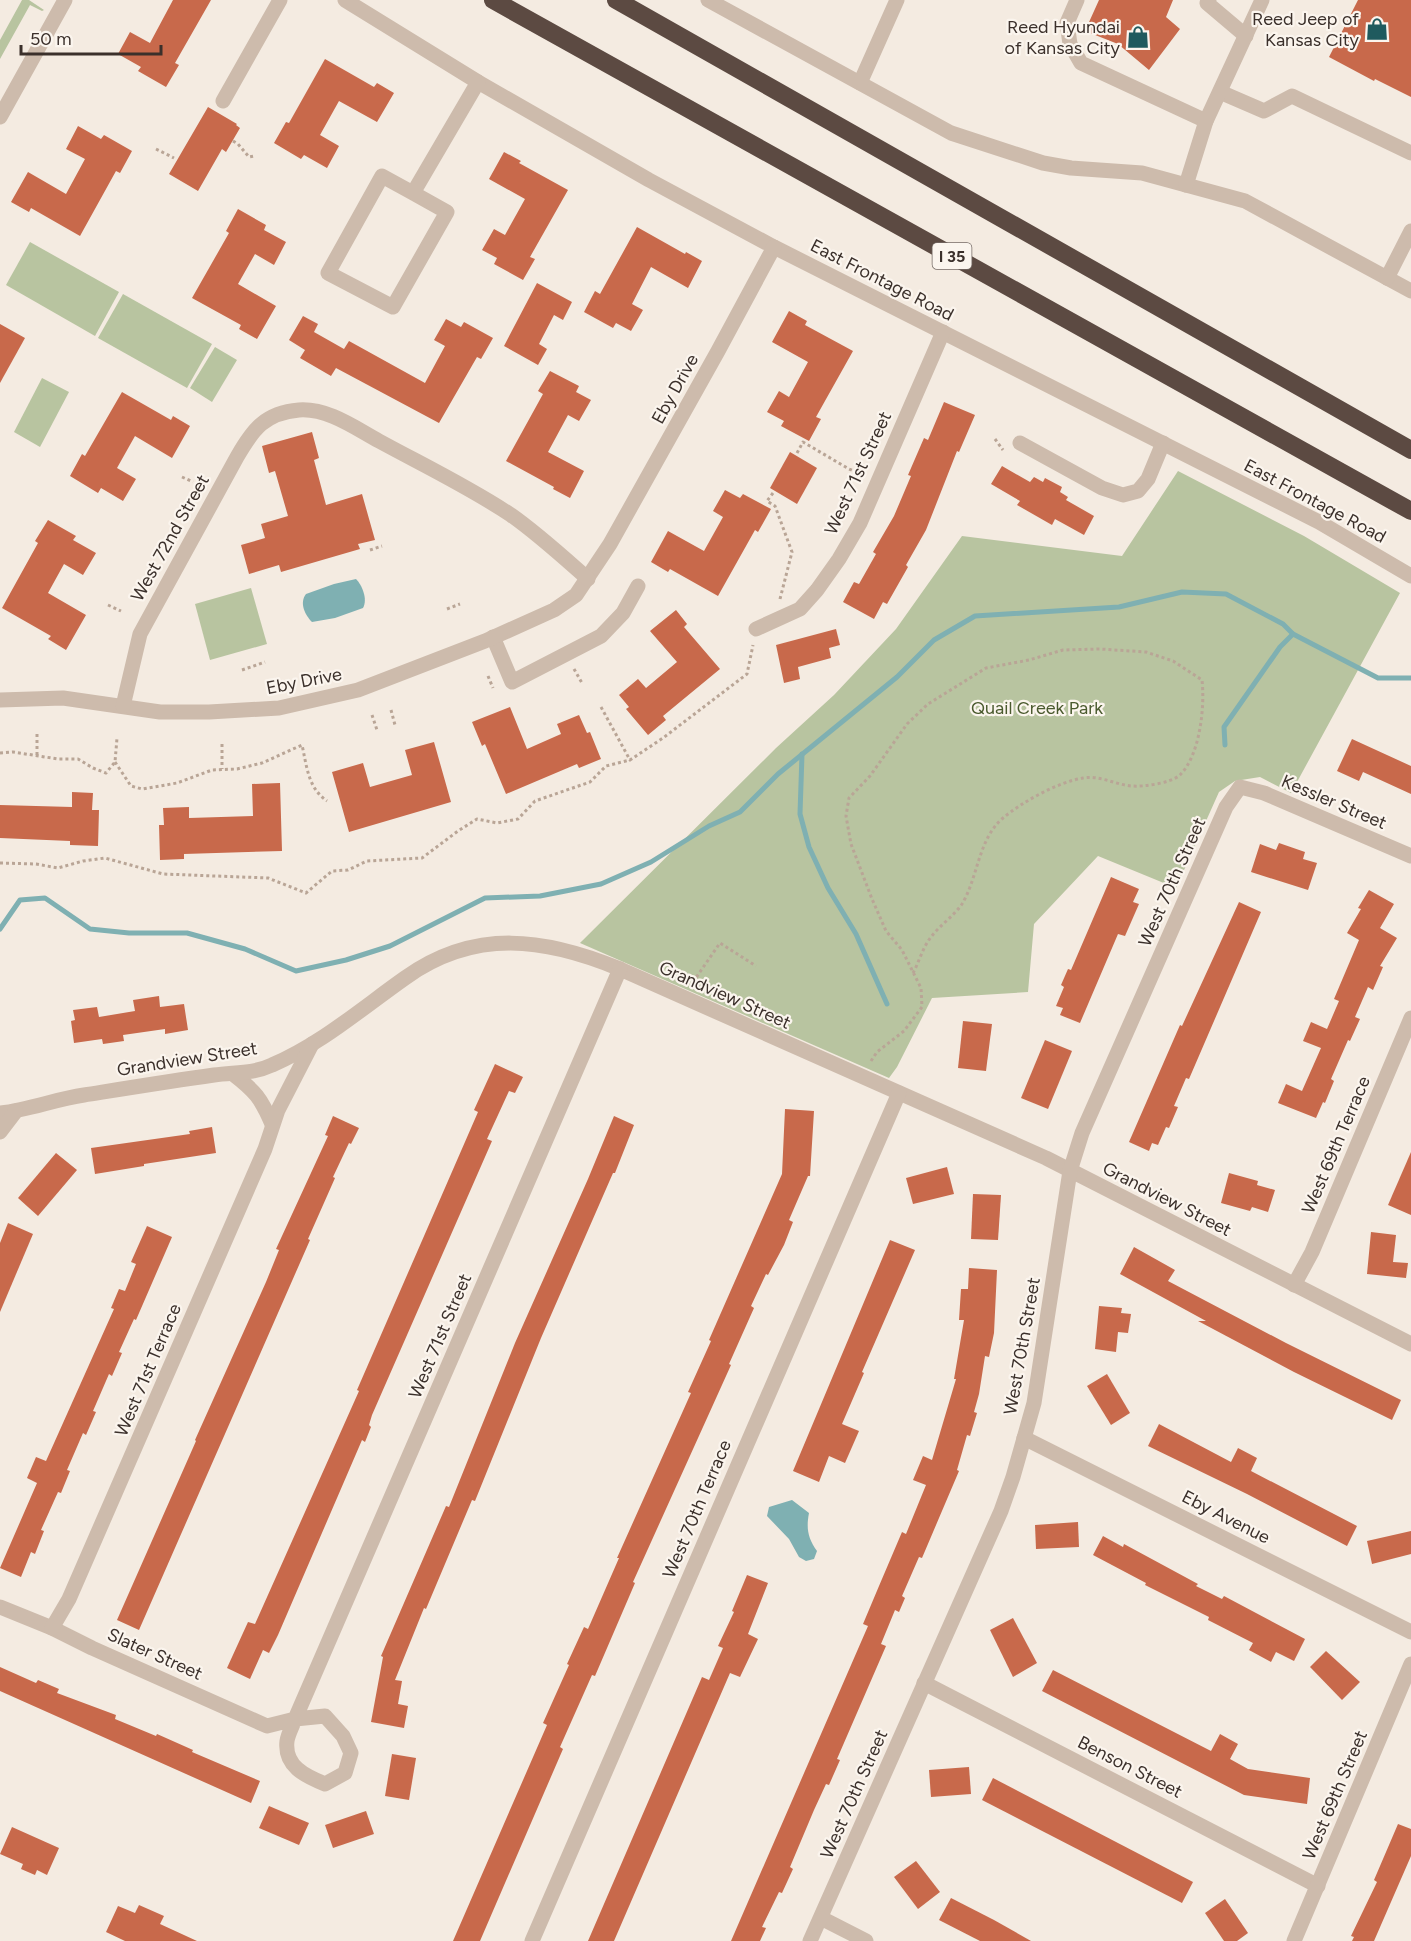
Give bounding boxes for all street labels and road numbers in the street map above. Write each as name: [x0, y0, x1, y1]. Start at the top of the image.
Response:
street label: East Frontage Road: [807, 234, 957, 326]
road number: I 35: [932, 243, 972, 269]
street label: Eby Drive: [647, 350, 703, 428]
street label: West 71st Street: [820, 408, 896, 538]
street label: East Frontage Road: [1240, 454, 1390, 548]
street label: West 72nd Street: [126, 471, 214, 605]
street label: Eby Drive: [264, 663, 344, 699]
street label: Kessler Street: [1278, 770, 1390, 834]
street label: West 70th Street: [1134, 814, 1210, 950]
street label: Grandview Street: [656, 956, 794, 1034]
street label: Grandview Street: [115, 1037, 259, 1081]
street label: West 69th Terrace: [1297, 1073, 1375, 1217]
street label: Grandview Street: [1099, 1157, 1235, 1241]
street label: West 71st Street: [404, 1270, 476, 1402]
street label: West 70th Street: [999, 1276, 1045, 1416]
street label: West 71st Terrace: [110, 1300, 186, 1440]
street label: West 70th Terrace: [658, 1436, 736, 1581]
street label: Eby Avenue: [1178, 1485, 1274, 1549]
street label: Slater Street: [104, 1623, 206, 1685]
street label: West 70th Street: [816, 1726, 892, 1862]
street label: West 69th Street: [1298, 1727, 1372, 1863]
street label: Benson Street: [1074, 1731, 1186, 1803]

